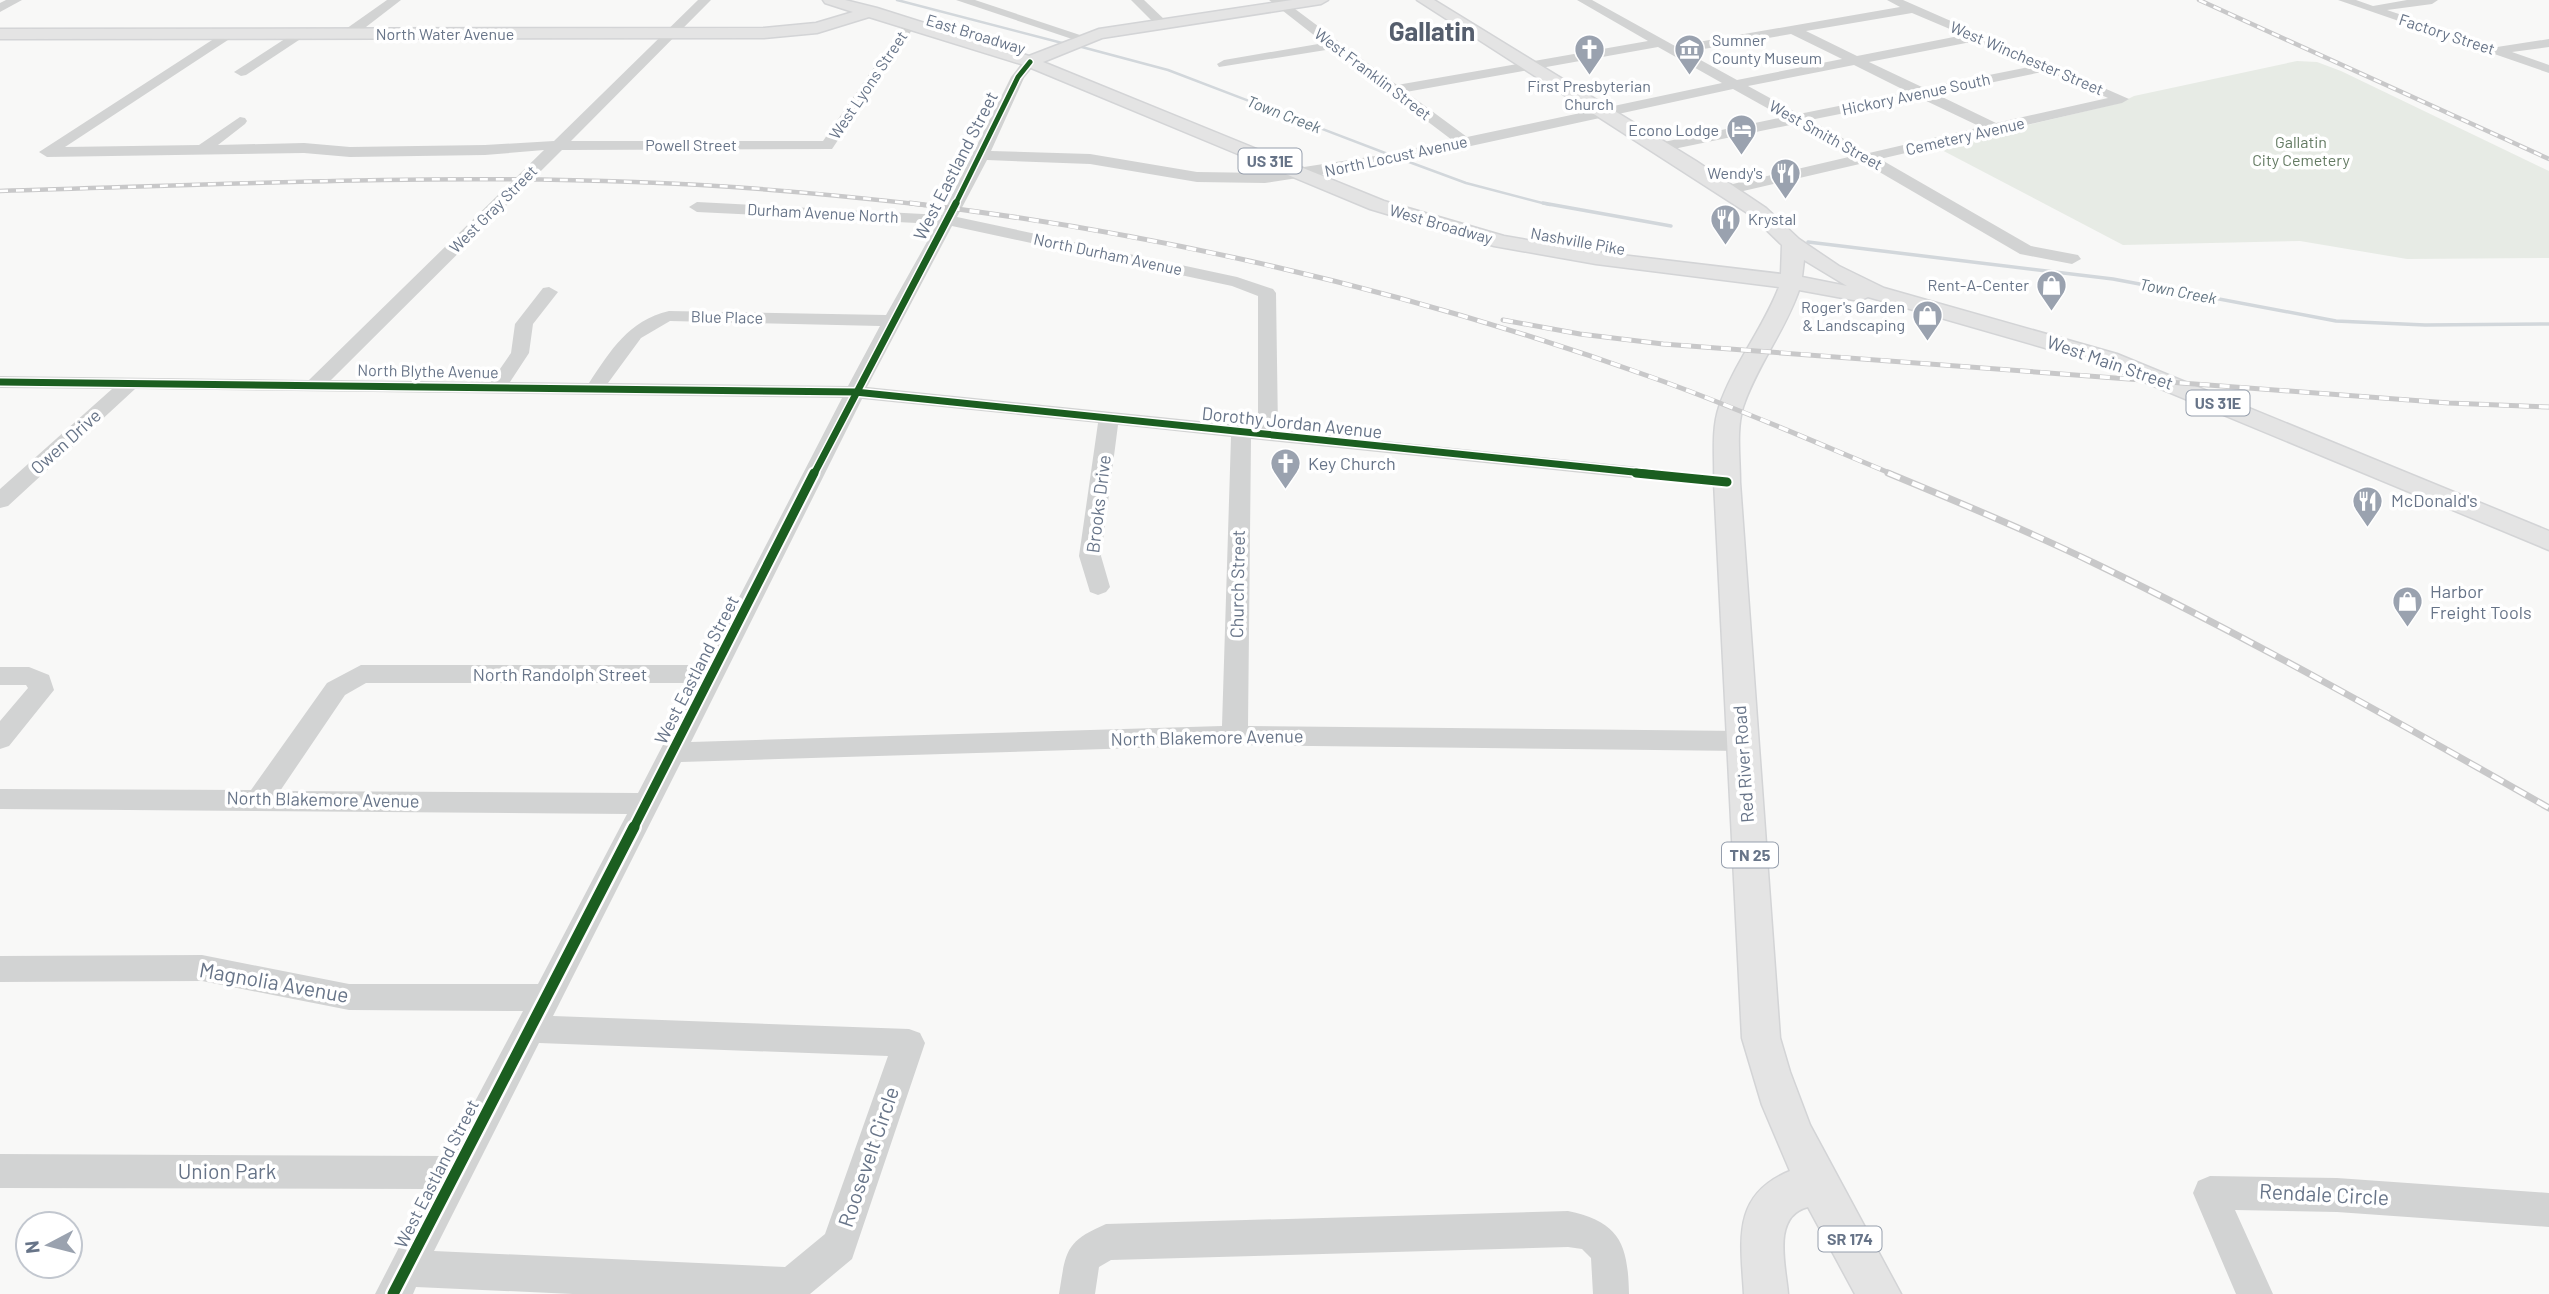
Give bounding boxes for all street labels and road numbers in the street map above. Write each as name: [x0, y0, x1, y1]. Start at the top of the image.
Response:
street label: East Broadway: [924, 9, 1029, 58]
street label: Factory Street: [2397, 9, 2498, 58]
street label: West Winchester Street: [1948, 17, 2107, 98]
street label: North Water Avenue: [376, 24, 514, 43]
street label: West Franklin Street: [1311, 24, 1435, 124]
street label: West Lyons Street: [824, 27, 911, 142]
street label: Hickory Avenue South: [1840, 68, 1992, 119]
street label: West Eastland Street: [908, 88, 1002, 244]
street label: West Smith Street: [1766, 96, 1886, 173]
street label: Cemetery Avenue: [1904, 113, 2026, 158]
street label: North Locust Avenue: [1323, 131, 1469, 180]
street label: Powell Street: [645, 135, 737, 154]
road number: US 31E: [1238, 148, 1302, 174]
street label: West Gray Street: [445, 161, 540, 256]
street label: Durham Avenue North: [747, 199, 899, 226]
street label: West Broadway: [1387, 200, 1496, 248]
street label: Nashville Pike: [1529, 223, 1627, 258]
street label: North Durham Avenue: [1032, 228, 1184, 279]
street label: Blue Place: [691, 306, 763, 327]
street label: West Main Street: [2044, 330, 2176, 394]
street label: North Blythe Avenue: [357, 360, 499, 381]
road number: US 31E: [2186, 390, 2250, 416]
street label: Dorothy Jordan Avenue: [1201, 402, 1383, 442]
street label: Owen Drive: [26, 404, 105, 478]
street label: Brooks Drive: [1081, 454, 1115, 554]
street label: Church Street: [1225, 530, 1249, 638]
street label: West Eastland Street: [649, 592, 743, 748]
street label: North Randolph Street: [473, 663, 647, 685]
street label: Red River Road: [1728, 705, 1758, 823]
street label: North Blakemore Avenue: [1110, 724, 1304, 750]
street label: North Blakemore Avenue: [226, 786, 420, 812]
road number: TN 25: [1722, 842, 1778, 868]
street label: Magnolia Avenue: [198, 956, 351, 1007]
street label: Roosevelt Circle: [832, 1083, 903, 1230]
street label: West Eastland Street: [389, 1096, 483, 1252]
street label: Union Park: [178, 1158, 276, 1183]
street label: Rendale Circle: [2258, 1178, 2390, 1209]
road number: SR 174: [1818, 1226, 1882, 1252]

